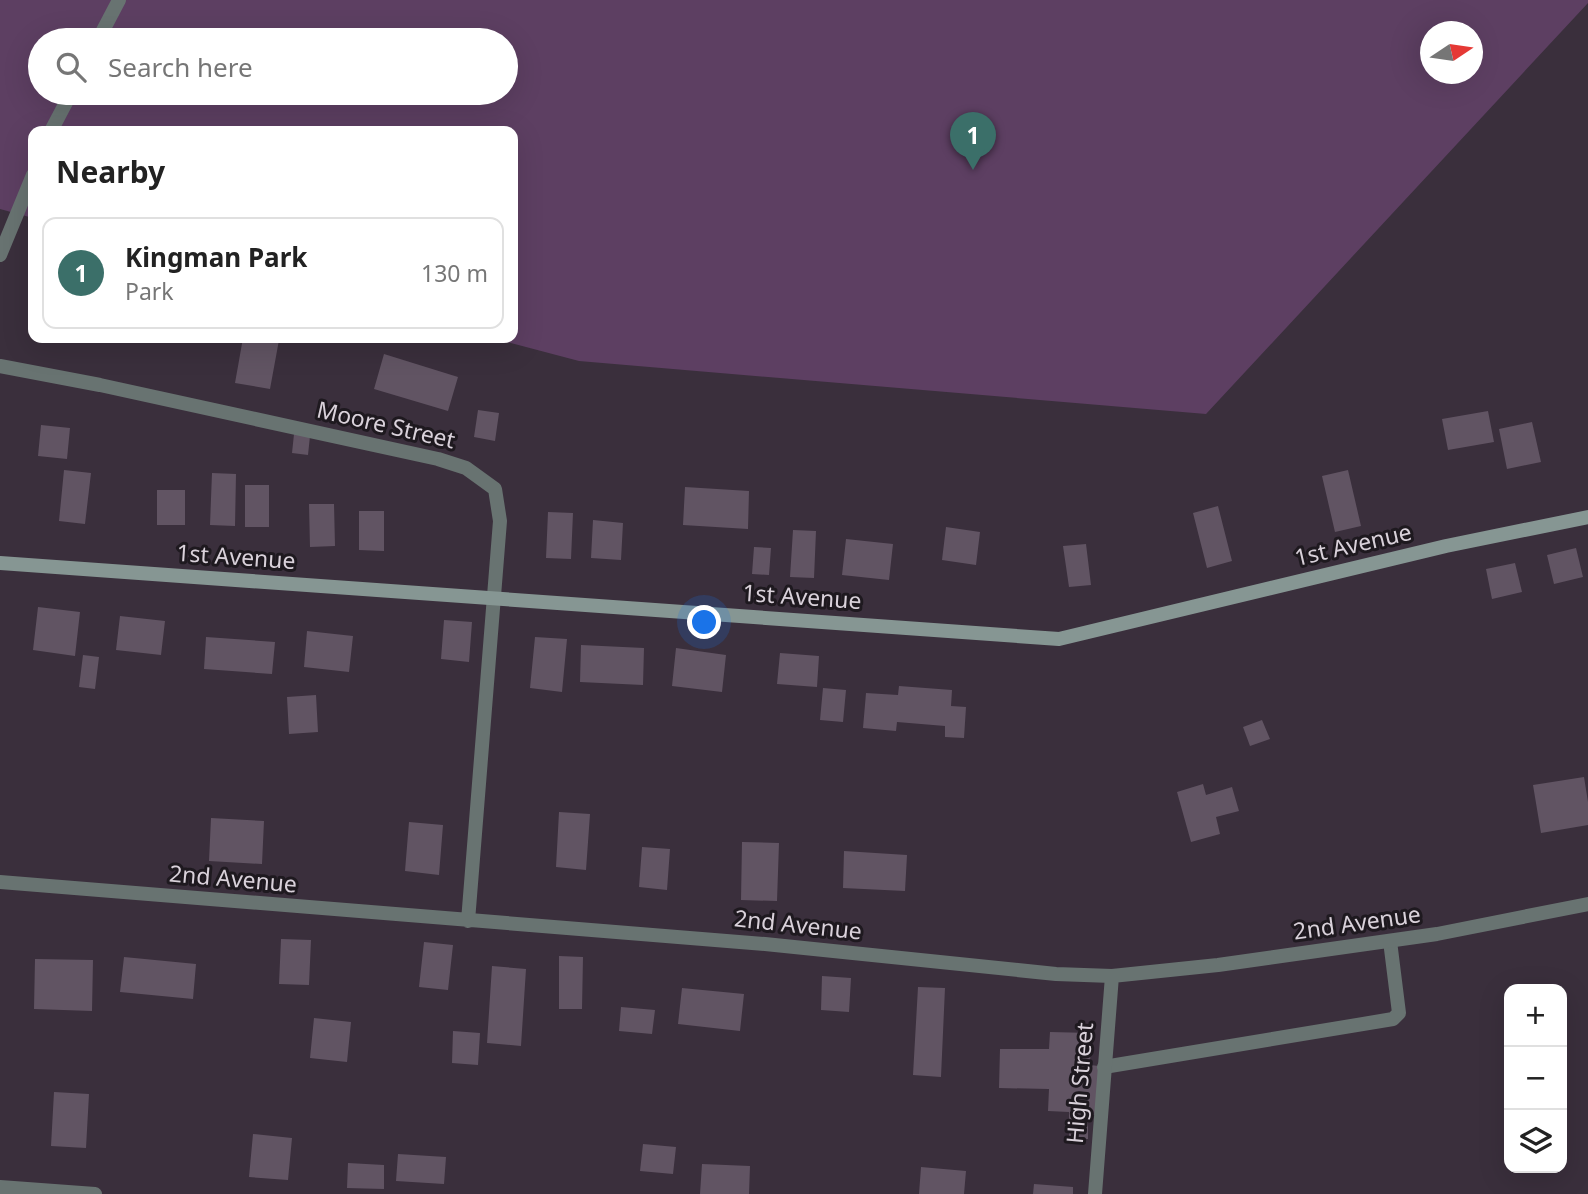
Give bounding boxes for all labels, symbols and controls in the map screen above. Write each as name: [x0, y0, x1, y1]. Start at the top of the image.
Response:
north arrow: [1420, 21, 1483, 84]
search box: [28, 28, 518, 105]
icon: search: [52, 48, 90, 86]
text: Search here: [108, 49, 253, 85]
pin: 1: [950, 112, 996, 170]
text: Nearby: [56, 151, 165, 192]
text: Kingman Park: [125, 239, 307, 275]
text: 1: [74, 257, 88, 289]
text: 130 m: [421, 257, 488, 289]
text: Park: [125, 275, 174, 307]
street label: Moore Street: [314, 393, 458, 455]
street label: 1st Avenue: [1291, 515, 1414, 573]
street label: 1st Avenue: [175, 536, 297, 576]
street label: 1st Avenue: [741, 576, 863, 616]
your location: [687, 605, 721, 639]
street label: 2nd Avenue: [168, 856, 298, 900]
street label: 2nd Avenue: [1291, 897, 1423, 947]
street label: 2nd Avenue: [733, 901, 864, 947]
map controls: [1504, 984, 1567, 1173]
button: +: [1504, 984, 1567, 1047]
street label: High Street: [1058, 1021, 1100, 1145]
button: −: [1504, 1047, 1567, 1110]
button: layers: [1504, 1110, 1567, 1173]

